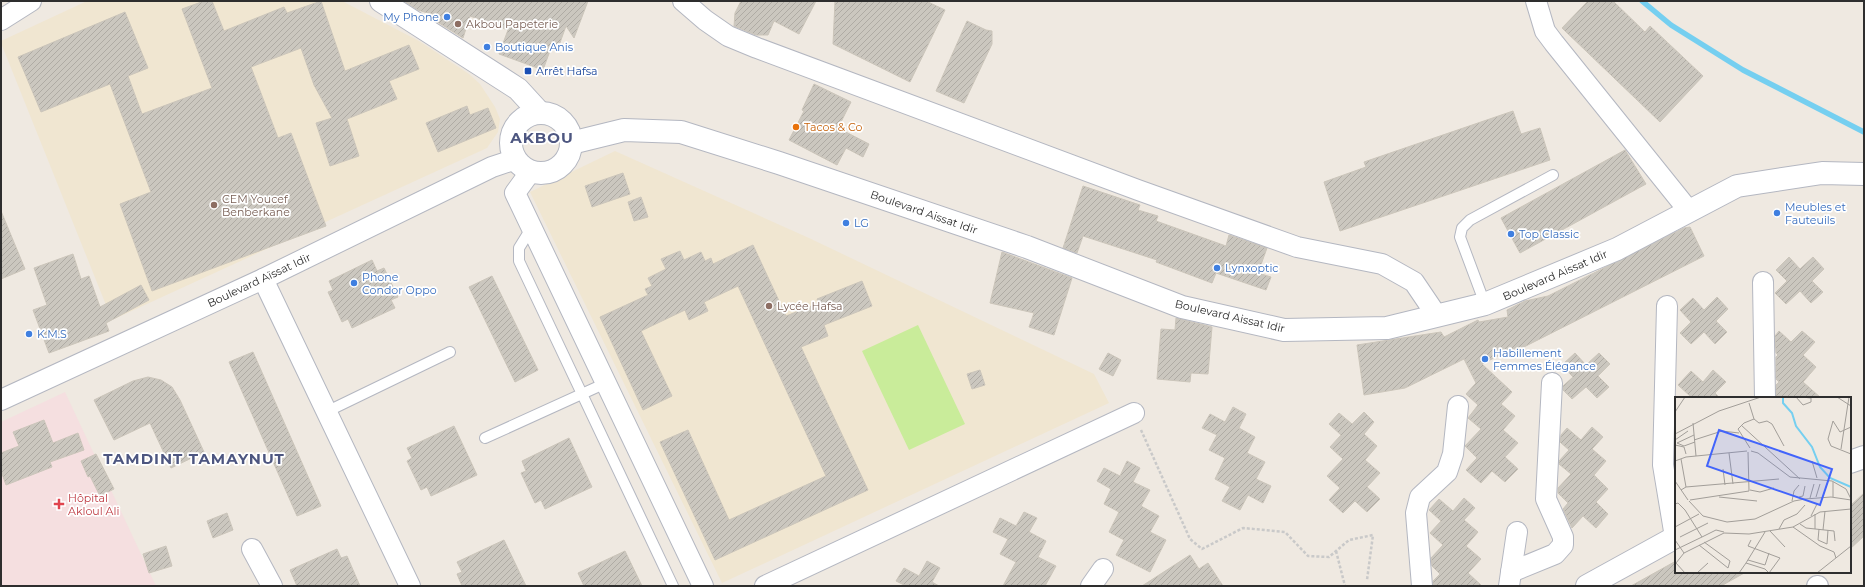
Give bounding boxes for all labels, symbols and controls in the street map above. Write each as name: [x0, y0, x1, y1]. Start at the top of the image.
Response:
place label: My Phone: [383, 10, 439, 24]
marker: My Phone: [442, 12, 452, 22]
place label: Akbou Papeterie: [466, 17, 559, 31]
marker: Akbou Papeterie: [453, 19, 463, 29]
place label: Boutique Anis: [495, 40, 574, 54]
marker: Boutique Anis: [482, 42, 492, 52]
place label: Arrêt Hafsa: [536, 64, 598, 78]
marker: Arrêt Hafsa: [523, 66, 533, 76]
place label: Tacos & Co: [804, 120, 863, 134]
marker: Tacos & Co: [791, 122, 801, 132]
district label: AKBOU: [509, 128, 574, 147]
street label: Boulevard Aissat Idir: [869, 187, 979, 237]
place label: CEM Youcef Benberkane: [222, 192, 290, 219]
marker: CEM Youcef Benberkane: [209, 200, 219, 210]
place label: Meubles et Fauteuils: [1785, 200, 1846, 227]
marker: Meubles et Fauteuils: [1772, 208, 1782, 218]
place label: LG: [854, 216, 869, 230]
marker: LG: [841, 218, 851, 228]
place label: Top Classic: [1519, 227, 1579, 241]
marker: Top Classic: [1506, 229, 1516, 239]
street label: Boulevard Aissat Idir: [1500, 247, 1610, 303]
street label: Boulevard Aïssat Idir: [205, 250, 313, 310]
place label: Lynxoptic: [1225, 261, 1279, 275]
marker: Lynxoptic: [1212, 263, 1222, 273]
place label: Phone Condor Oppo: [362, 270, 437, 297]
marker: Phone Condor Oppo: [349, 278, 359, 288]
street label: Boulevard Aissat Idir: [1174, 297, 1286, 335]
place label: Lycée Hafsa: [777, 299, 843, 313]
marker: Lycée Hafsa: [764, 301, 774, 311]
place label: K.M.S: [37, 327, 67, 341]
marker: K.M.S: [24, 329, 34, 339]
place label: Habillement Femmes Élégance: [1493, 346, 1596, 373]
marker: Habillement Femmes Élégance: [1480, 354, 1490, 364]
inset map: [1675, 397, 1851, 573]
district label: TAMDINT TAMAYNUT: [103, 449, 285, 468]
place label: Hôpital Akloul Ali: [68, 491, 119, 518]
marker: Hôpital Akloul Ali: [53, 498, 65, 510]

